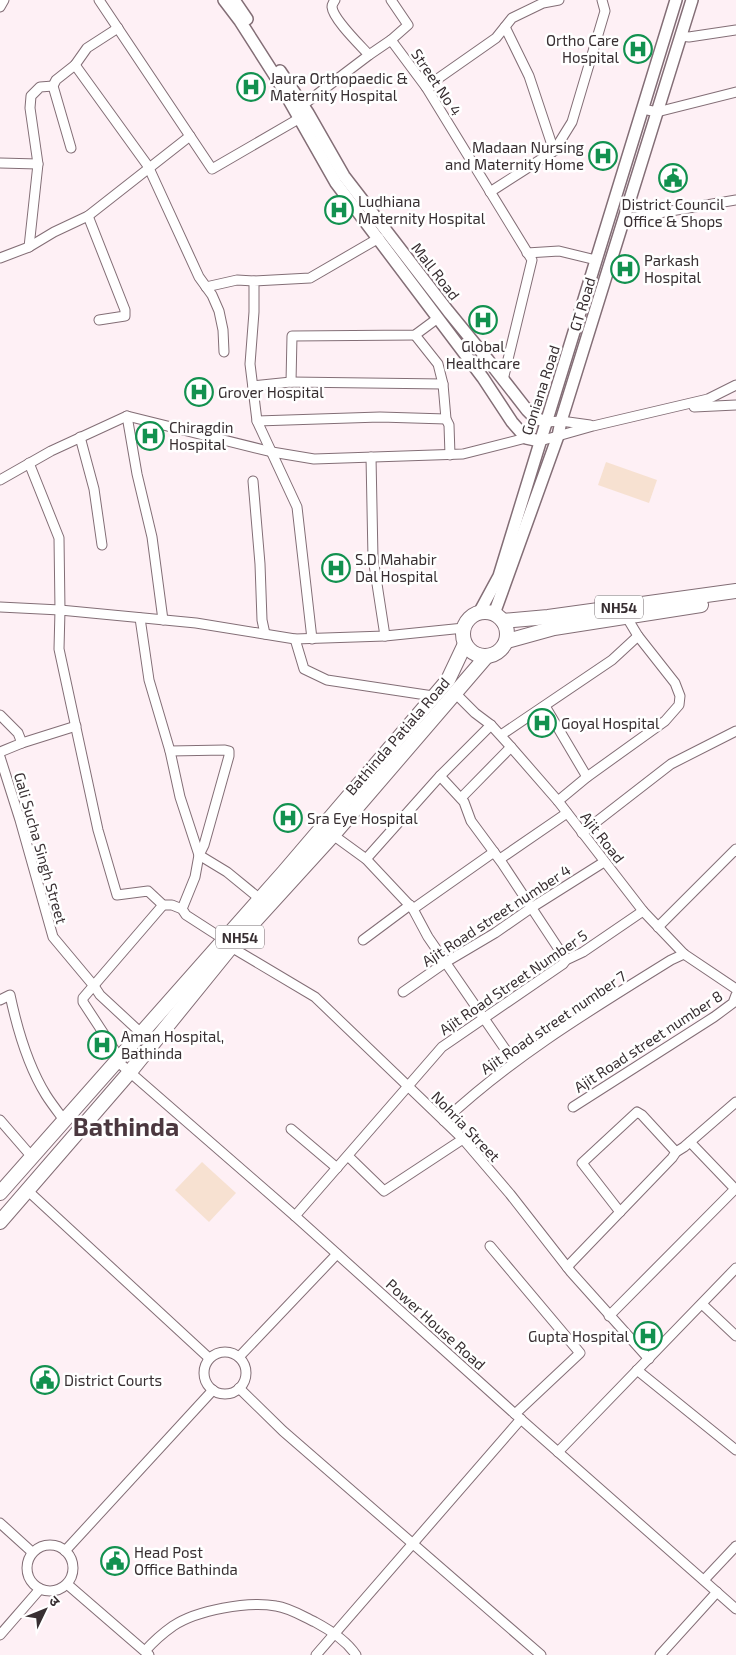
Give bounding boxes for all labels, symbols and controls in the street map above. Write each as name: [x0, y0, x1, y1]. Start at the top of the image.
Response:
place label: Ortho Care Hospital: [546, 31, 620, 66]
hospital icon: Ortho Care Hospital: [623, 34, 653, 64]
street label: Street No 4: [408, 45, 466, 119]
place label: Jaura Orthopaedic & Maternity Hospital: [270, 69, 408, 104]
hospital icon: Jaura Orthopaedic & Maternity Hospital: [236, 72, 266, 102]
place label: Madaan Nursing and Maternity Home: [445, 138, 585, 173]
hospital icon: Madaan Nursing and Maternity Home: [588, 141, 618, 171]
public building icon: District Council Office & Shops: [658, 163, 688, 193]
place label: Ludhiana Maternity Hospital: [358, 192, 486, 227]
hospital icon: Ludhiana Maternity Hospital: [324, 195, 354, 225]
place label: District Council Office & Shops: [622, 195, 725, 230]
street label: Mall Road: [408, 239, 464, 303]
place label: Parkash Hospital: [644, 251, 702, 286]
hospital icon: Parkash Hospital: [610, 254, 640, 284]
street label: GT Road: [565, 275, 599, 333]
hospital icon: Global Healthcare: [468, 305, 498, 335]
place label: Global Healthcare: [446, 337, 520, 372]
street label: Goniana Road: [517, 343, 563, 437]
hospital icon: Grover Hospital: [184, 377, 214, 407]
place label: Grover Hospital: [218, 383, 324, 401]
place label: Chiragdin Hospital: [169, 418, 234, 453]
hospital icon: Chiragdin Hospital: [135, 421, 165, 451]
place label: S.D Mahabir Dal Hospital: [355, 550, 438, 585]
hospital icon: S.D Mahabir Dal Hospital: [321, 553, 351, 583]
road number: NH54: [595, 596, 643, 618]
street label: Bathinda Patiala Road: [341, 674, 453, 798]
hospital icon: Goyal Hospital: [527, 708, 557, 738]
place label: Goyal Hospital: [561, 714, 660, 732]
street label: Gali Sucha Singh Street: [11, 770, 71, 926]
hospital icon: Sra Eye Hospital: [273, 803, 303, 833]
street label: Ajit Road: [577, 808, 629, 867]
place label: Sra Eye Hospital: [307, 809, 418, 827]
street label: Ajit Road street number 4: [418, 860, 574, 971]
road number: NH54: [216, 926, 264, 949]
street label: Ajit Road Street Number 5: [436, 926, 591, 1039]
street label: Ajit Road street number 7: [477, 966, 630, 1078]
street label: Ajit Road street number 8: [570, 986, 726, 1097]
place label: Aman Hospital, Bathinda: [121, 1027, 224, 1062]
hospital icon: Aman Hospital, Bathinda: [87, 1030, 117, 1060]
street label: Nohria Street: [428, 1087, 504, 1165]
district label: Bathinda: [73, 1111, 179, 1141]
street label: Power House Road: [383, 1275, 489, 1373]
hospital icon: Gupta Hospital: [633, 1321, 663, 1351]
place label: Gupta Hospital: [528, 1327, 630, 1345]
public building icon: District Courts: [30, 1365, 60, 1395]
place label: District Courts: [64, 1371, 162, 1389]
place label: Head Post Office Bathinda: [134, 1543, 238, 1578]
public building icon: Head Post Office Bathinda: [100, 1546, 130, 1576]
north arrow: [20, 1585, 70, 1635]
text: उ: [46, 1592, 64, 1610]

